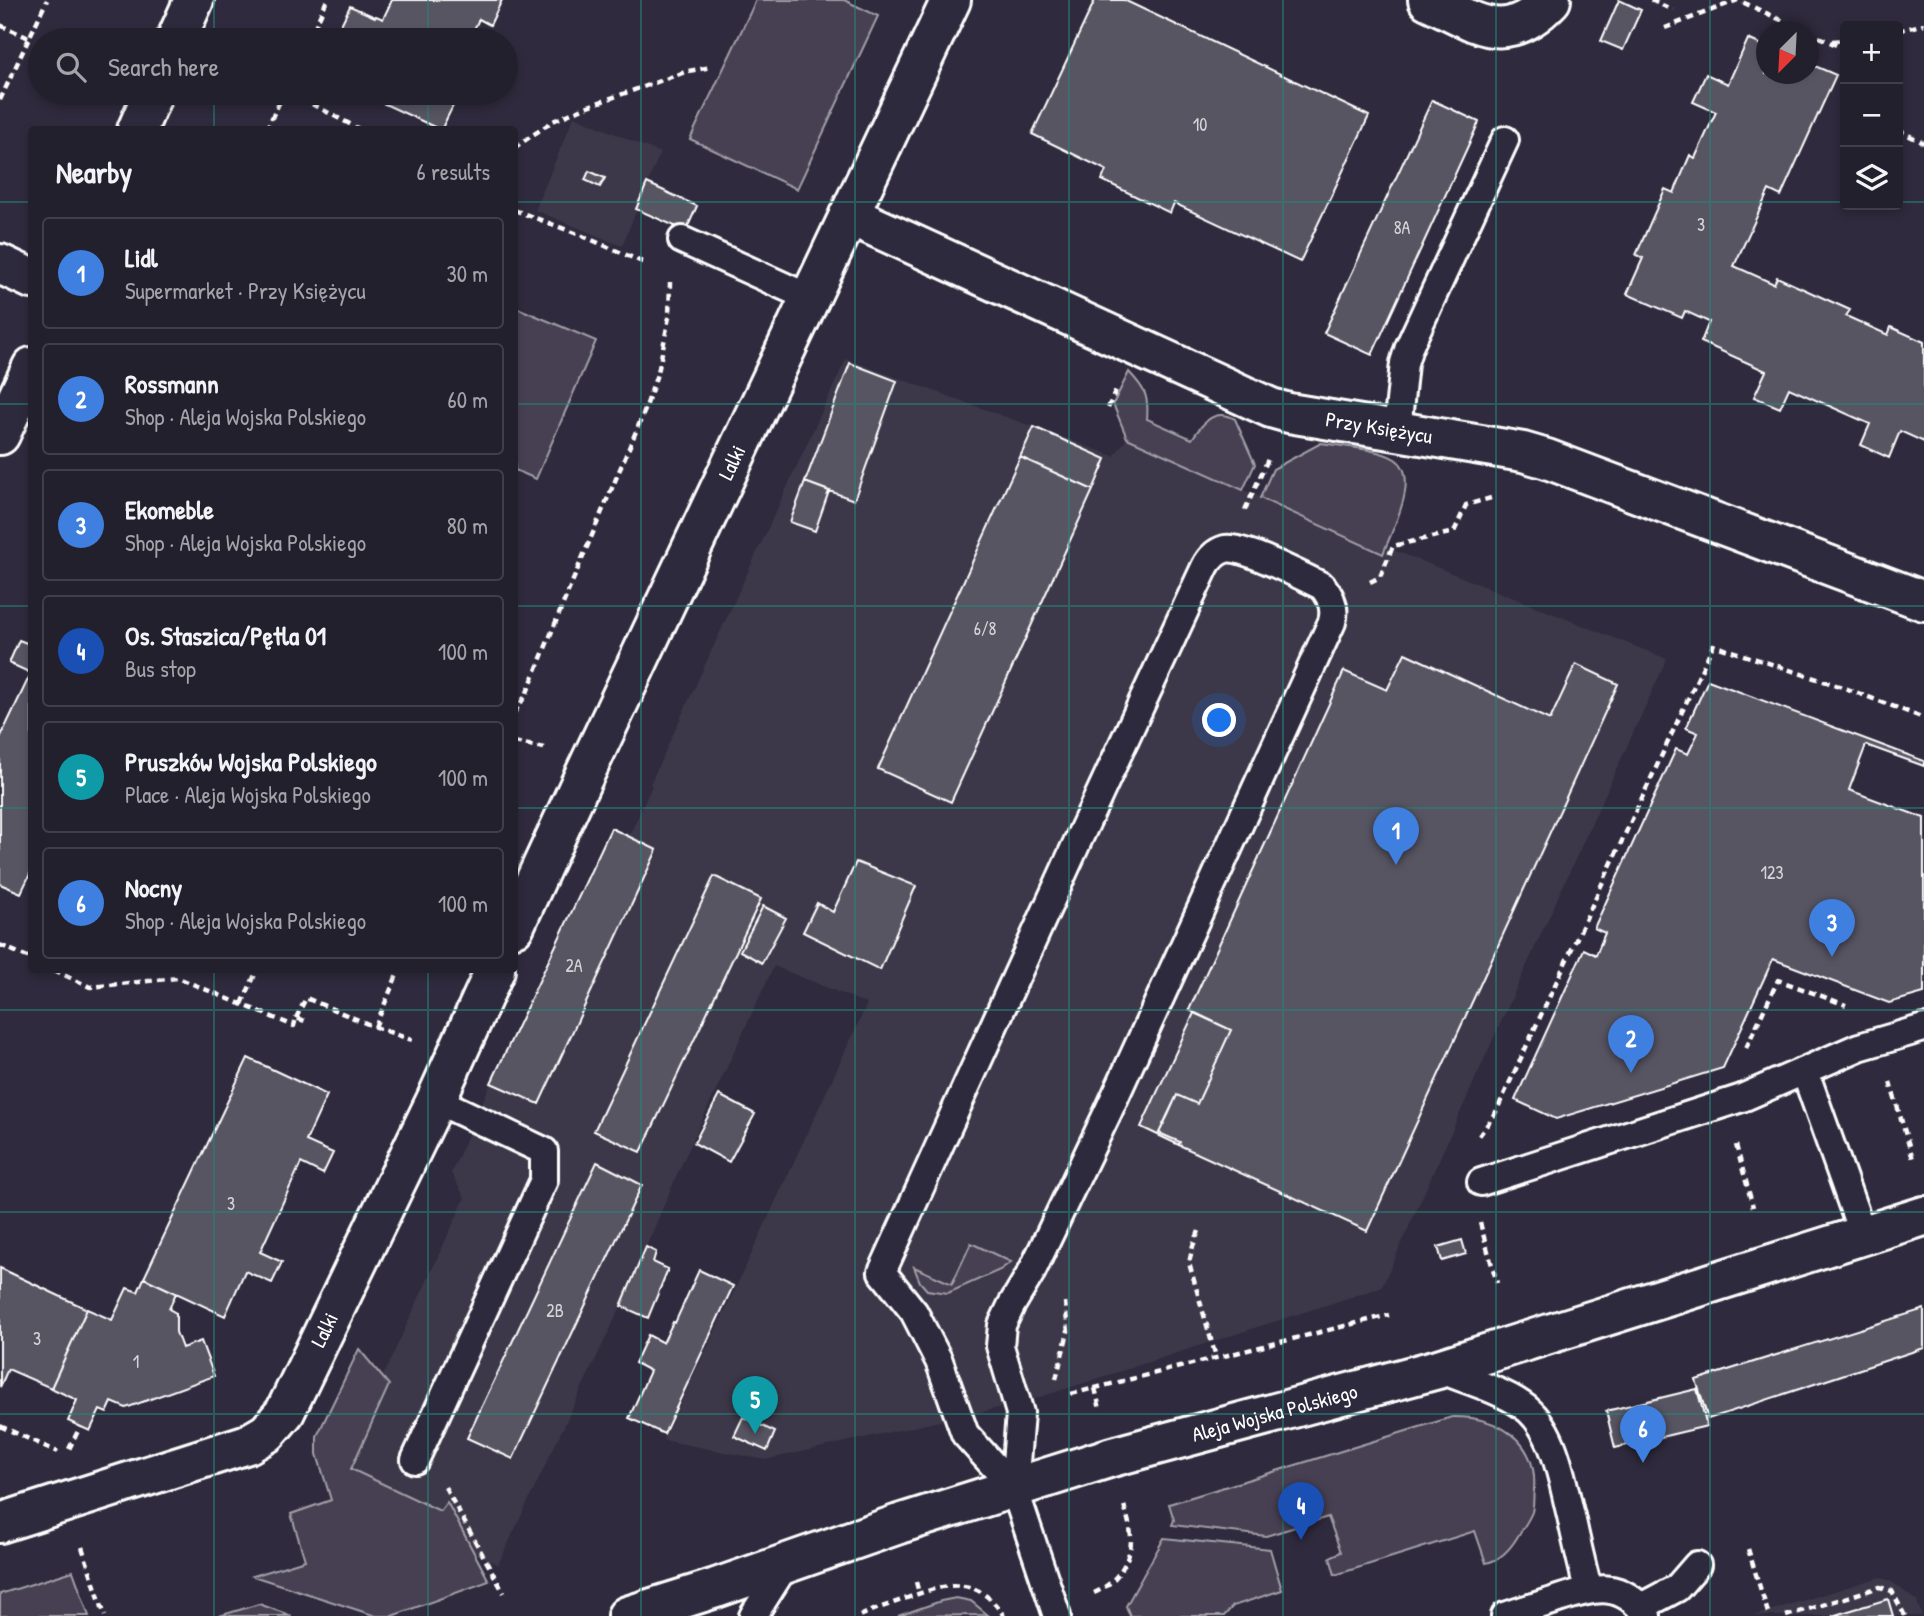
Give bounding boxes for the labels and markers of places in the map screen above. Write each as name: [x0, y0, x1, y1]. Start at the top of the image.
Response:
pin: 1: [1373, 807, 1419, 865]
pin: 3: [1809, 899, 1855, 957]
pin: 2: [1608, 1015, 1654, 1073]
pin: 5: [732, 1376, 778, 1434]
pin: 6: [1620, 1405, 1666, 1463]
pin: 4: [1278, 1482, 1324, 1540]

